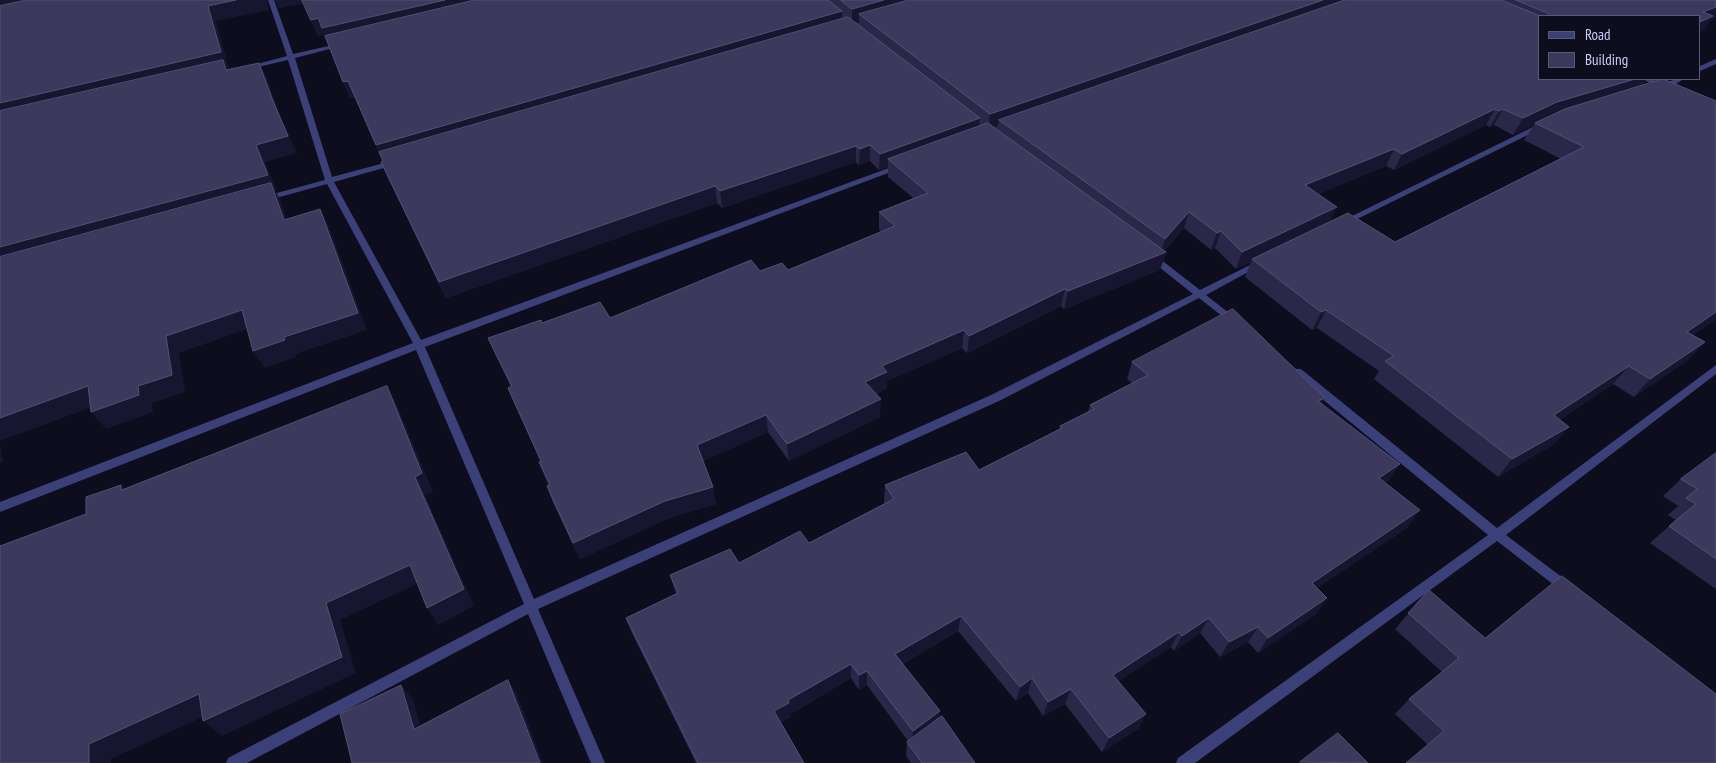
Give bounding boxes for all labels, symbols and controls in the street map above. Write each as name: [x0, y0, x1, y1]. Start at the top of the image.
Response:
legend: [1538, 15, 1701, 80]
text: Road: [1585, 25, 1611, 44]
text: Building: [1585, 50, 1628, 69]

